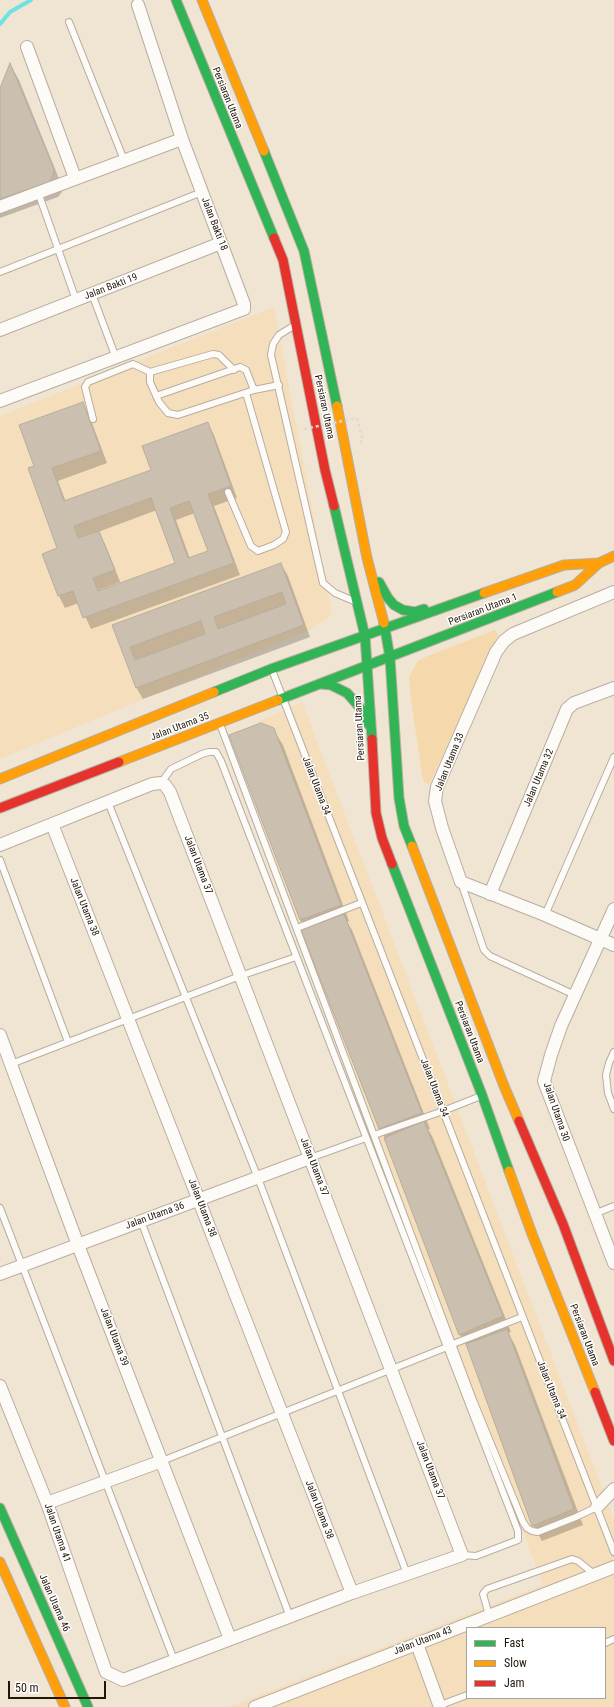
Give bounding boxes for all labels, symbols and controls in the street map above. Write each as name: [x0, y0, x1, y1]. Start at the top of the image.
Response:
street label: Persiaran Utama: [209, 65, 245, 131]
street label: Jalan Bakti 18: [198, 196, 230, 252]
street label: Jalan Bakti 19: [83, 271, 139, 303]
street label: Persiaran Utama: [311, 374, 337, 440]
street label: Persiaran Utama 1: [447, 591, 519, 629]
street label: Persiaran Utama: [352, 695, 368, 761]
street label: Jalan Utama 35: [149, 710, 211, 744]
street label: Jalan Utama 33: [433, 731, 467, 793]
street label: Jalan Utama 32: [521, 747, 557, 809]
street label: Jalan Utama 34: [299, 755, 333, 817]
street label: Jalan Utama 37: [181, 834, 215, 896]
street label: Jalan Utama 38: [67, 876, 101, 938]
street label: Persiaran Utama: [452, 999, 486, 1065]
street label: Jalan Utama 34: [417, 1057, 451, 1119]
street label: Jalan Utama 30: [540, 1081, 572, 1143]
street label: Jalan Utama 37: [297, 1136, 331, 1198]
street label: Jalan Utama 38: [185, 1177, 219, 1239]
street label: Jalan Utama 36: [124, 1200, 186, 1232]
street label: Persiaran Utama: [567, 1302, 601, 1368]
street label: Jalan Utama 39: [97, 1306, 131, 1368]
street label: Jalan Utama 34: [534, 1359, 568, 1421]
street label: Jalan Utama 37: [413, 1439, 447, 1501]
street label: Jalan Utama 38: [302, 1479, 336, 1541]
street label: Jalan Utama 41: [41, 1502, 73, 1564]
street label: Jalan Utama 46: [36, 1572, 72, 1634]
street label: Jalan Utama 43: [392, 1624, 454, 1658]
legend: [466, 1627, 606, 1699]
text: Fast: [504, 1636, 524, 1650]
text: Slow: [504, 1656, 527, 1670]
scale bar: [10, 1673, 108, 1699]
text: Jam: [504, 1676, 525, 1690]
text: 50 m: [15, 1681, 39, 1695]

